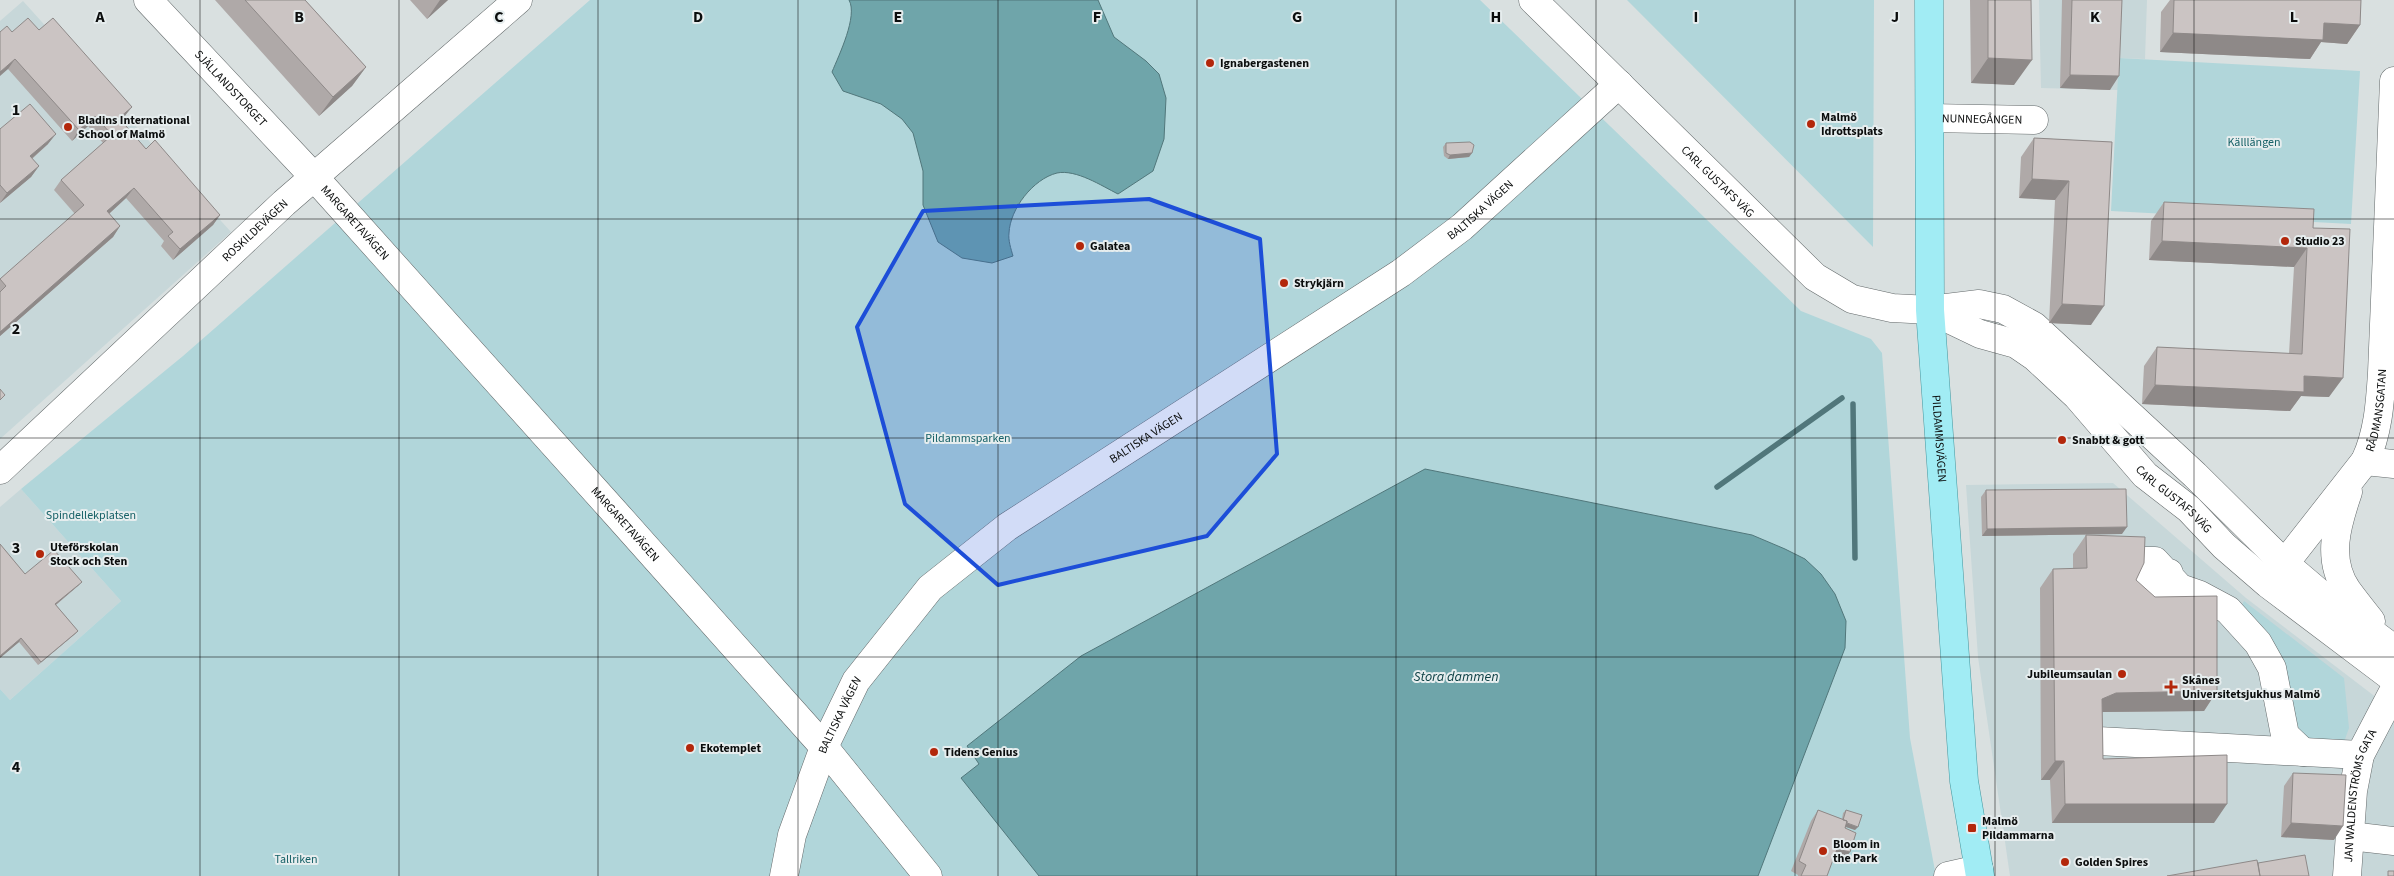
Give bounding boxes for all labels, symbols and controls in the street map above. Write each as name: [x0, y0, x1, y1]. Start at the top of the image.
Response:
text: A: [94, 6, 105, 28]
text: B: [294, 6, 304, 28]
text: C: [494, 6, 504, 28]
text: D: [693, 6, 703, 28]
text: E: [894, 6, 902, 28]
text: F: [1093, 6, 1101, 28]
text: G: [1292, 6, 1302, 28]
text: H: [1491, 6, 1501, 28]
text: I: [1694, 6, 1698, 28]
text: J: [1891, 6, 1899, 28]
text: K: [2090, 6, 2100, 28]
text: L: [2290, 6, 2298, 28]
street label: SJÄLLANDSTORGET: [191, 46, 271, 131]
place label: Ignabergastenen: [1220, 55, 1309, 72]
marker: Ignabergastenen: [1204, 57, 1216, 69]
text: 1: [12, 99, 20, 121]
place label: Malmö Idrottsplats: [1821, 109, 1883, 140]
street label: NUNNEGÅNGEN: [1942, 110, 2022, 128]
place label: Bladins International School of Malmö: [78, 112, 190, 143]
marker: Malmö Idrottsplats: [1805, 118, 1817, 130]
marker: Bladins International School of Malmö: [62, 121, 74, 133]
park label: Källlängen: [2227, 134, 2281, 151]
street label: CARL GUSTAFS VÄG: [1677, 142, 1758, 221]
street label: BALTISKA VÄGEN: [1443, 176, 1517, 244]
street label: MARGARETAVÄGEN: [317, 181, 393, 264]
street label: ROSKILDEVÄGEN: [218, 195, 292, 266]
place label: Studio 23: [2295, 233, 2345, 250]
marker: Studio 23: [2279, 235, 2291, 247]
place label: Galatea: [1090, 238, 1130, 255]
marker: Galatea: [1074, 240, 1086, 252]
place label: Strykjärn: [1294, 275, 1344, 292]
marker: Strykjärn: [1278, 277, 1290, 289]
text: 2: [12, 318, 20, 340]
street label: RÅDMANSGATAN: [2361, 368, 2391, 454]
street label: PILDAMMSVÄGEN: [1928, 394, 1951, 483]
street label: BALTISKA VÄGEN: [1106, 408, 1186, 467]
park label: Pildammsparken: [925, 430, 1011, 447]
place label: Snabbt & gott: [2072, 432, 2145, 449]
marker: Snabbt & gott: [2056, 434, 2068, 446]
street label: CARL GUSTAFS VÄG: [2132, 461, 2216, 537]
street label: MARGARETAVÄGEN: [587, 483, 663, 565]
park label: Spindellekplatsen: [46, 507, 136, 524]
text: 3: [12, 537, 20, 559]
place label: Uteförskolan Stock och Sten: [50, 539, 127, 570]
marker: Uteförskolan Stock och Sten: [34, 548, 46, 560]
place label: Jubileumsaulan: [2027, 666, 2112, 683]
water label: Stora dammen: [1413, 667, 1499, 687]
marker: Jubileumsaulan: [2116, 668, 2128, 680]
street label: BALTISKA VÄGEN: [814, 672, 865, 756]
place label: Skånes Universitetsjukhus Malmö: [2182, 672, 2320, 703]
marker: Skånes Universitetsjukhus Malmö: [2164, 680, 2178, 694]
street label: JAN WALDENSTRÖMS GATA: [2339, 726, 2381, 863]
place label: Ekotemplet: [700, 740, 761, 757]
marker: Ekotemplet: [684, 742, 696, 754]
place label: Tidens Genius: [944, 744, 1018, 761]
marker: Tidens Genius: [928, 746, 940, 758]
text: 4: [12, 756, 21, 778]
place label: Malmö Pildammarna: [1982, 813, 2054, 844]
marker: Malmö Pildammarna: [1966, 822, 1978, 834]
place label: Bloom in the Park: [1833, 836, 1880, 867]
marker: Bloom in the Park: [1817, 845, 1829, 857]
park label: Tallriken: [274, 851, 318, 868]
place label: Golden Spires: [2075, 854, 2148, 871]
marker: Golden Spires: [2059, 856, 2071, 868]

